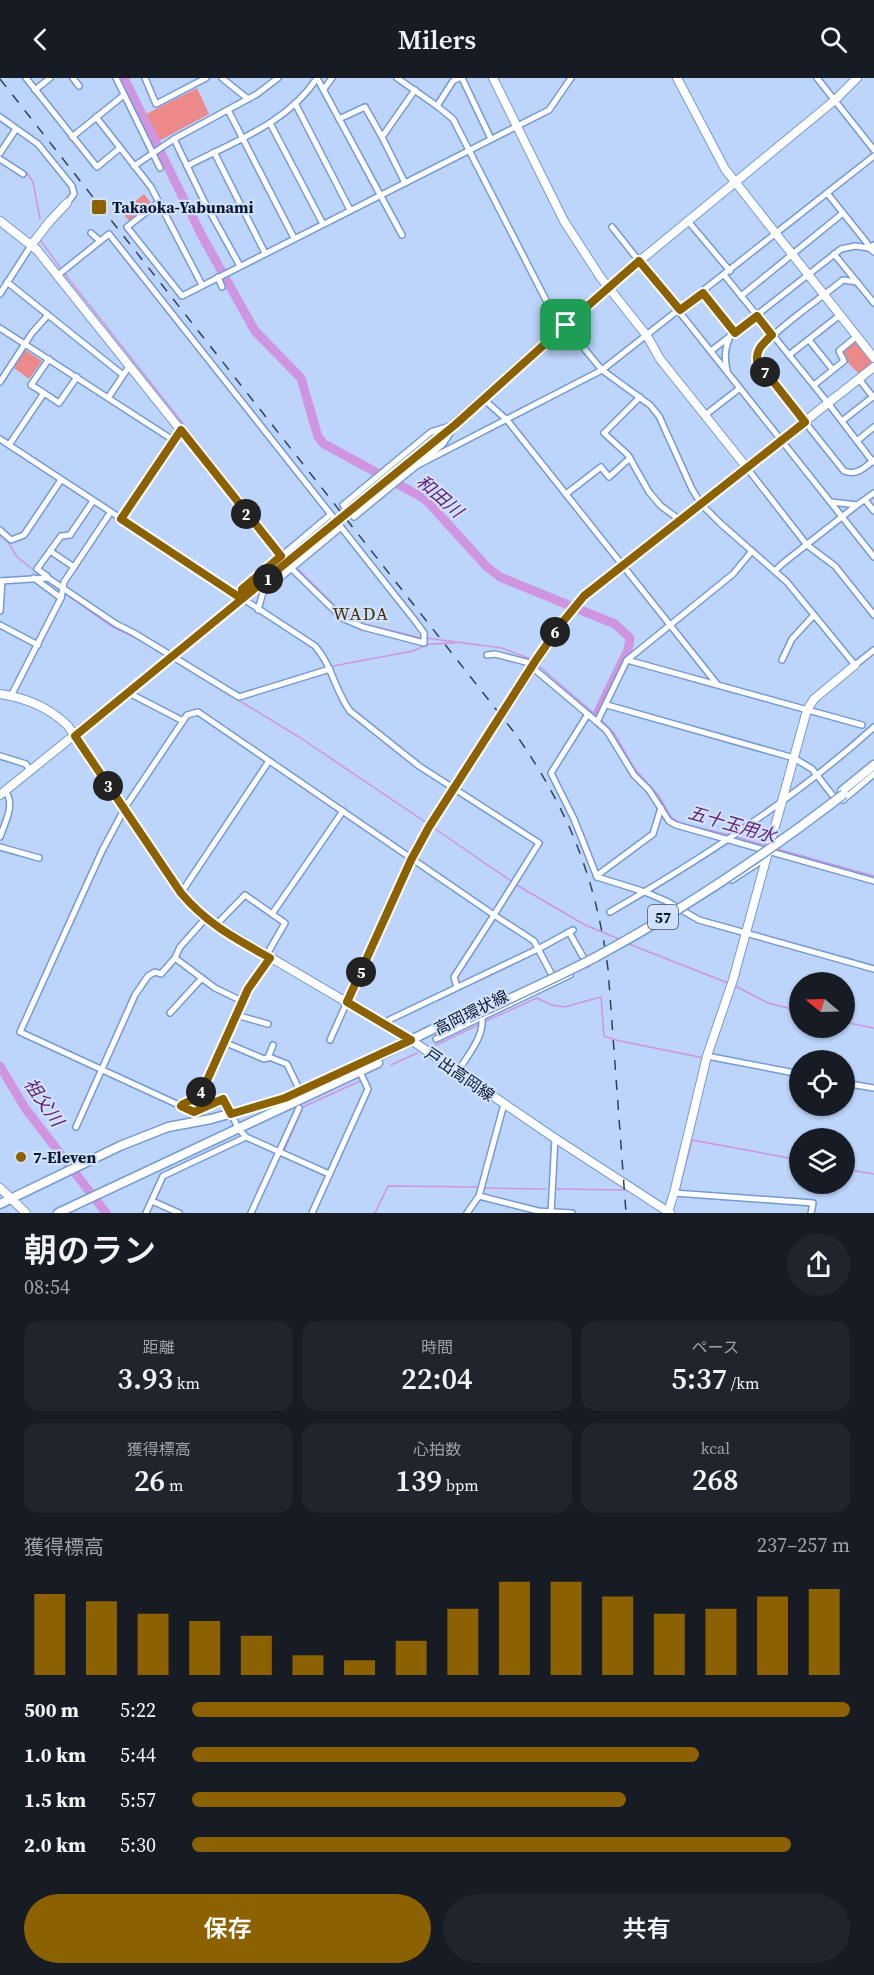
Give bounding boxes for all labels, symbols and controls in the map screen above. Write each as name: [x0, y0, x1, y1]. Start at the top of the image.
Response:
text: Milers: [398, 21, 476, 58]
icon: back: [24, 23, 57, 56]
icon: search: [817, 23, 850, 56]
place label: Takaoka-Yabunami: [112, 196, 254, 218]
marker: Takaoka-Yabunami: [90, 198, 108, 216]
pin: [540, 299, 591, 350]
icon: arrive: [549, 308, 582, 341]
pin: 7: [750, 357, 780, 387]
text: 7: [761, 361, 769, 383]
water label: 和田川: [411, 469, 470, 524]
pin: 2: [231, 499, 261, 529]
text: 2: [242, 503, 250, 525]
pin: 1: [253, 564, 283, 594]
text: 1: [264, 568, 272, 590]
district label: WADA: [333, 601, 389, 626]
pin: 6: [540, 617, 570, 647]
text: 6: [551, 621, 559, 643]
pin: 3: [93, 771, 123, 801]
text: 3: [104, 775, 112, 797]
water label: 五十玉用水: [685, 800, 781, 849]
road number: 57: [648, 905, 678, 929]
pin: 5: [346, 957, 376, 987]
text: 5: [357, 961, 365, 983]
north arrow: [789, 972, 855, 1038]
map controls: [789, 972, 855, 1194]
street label: 高岡環状線: [430, 985, 512, 1039]
street label: 戸出高岡線: [421, 1042, 499, 1106]
button: locate: [789, 1050, 855, 1116]
water label: 祖父川: [18, 1073, 71, 1133]
pin: 4: [186, 1077, 216, 1107]
text: 4: [197, 1081, 205, 1103]
button: layers: [789, 1128, 855, 1194]
place label: 7-Eleven: [33, 1146, 96, 1168]
marker: 7-Eleven: [14, 1150, 28, 1164]
text: 朝のラン: [24, 1228, 156, 1273]
button: share: [787, 1233, 850, 1296]
text: 08:54: [24, 1273, 70, 1301]
text: 距離: [143, 1336, 175, 1358]
text: 時間: [421, 1336, 453, 1358]
text: ペース: [692, 1336, 739, 1358]
text: 3.93: [117, 1358, 173, 1399]
text: 22:04: [401, 1358, 473, 1399]
text: 5:37: [671, 1358, 727, 1399]
text: km: [173, 1372, 200, 1394]
text: /km: [727, 1372, 759, 1394]
text: kcal: [701, 1437, 730, 1459]
text: 獲得標高: [127, 1438, 191, 1460]
text: 心拍数: [413, 1438, 461, 1460]
text: 268: [692, 1459, 739, 1500]
text: 26: [134, 1460, 165, 1501]
text: 139: [395, 1460, 442, 1501]
text: m: [165, 1474, 183, 1496]
text: bpm: [442, 1474, 479, 1496]
text: 237–257 m: [757, 1531, 850, 1559]
text: 獲得標高: [24, 1533, 104, 1561]
text: 500 m: [24, 1696, 79, 1724]
text: 5:22: [120, 1696, 156, 1724]
text: 1.0 km: [24, 1741, 86, 1769]
text: 5:44: [120, 1741, 156, 1769]
text: 1.5 km: [24, 1786, 86, 1814]
text: 5:57: [120, 1786, 156, 1814]
text: 2.0 km: [24, 1831, 86, 1859]
text: 5:30: [120, 1831, 156, 1859]
button: 保存: [24, 1894, 431, 1963]
button: 共有: [443, 1894, 850, 1963]

